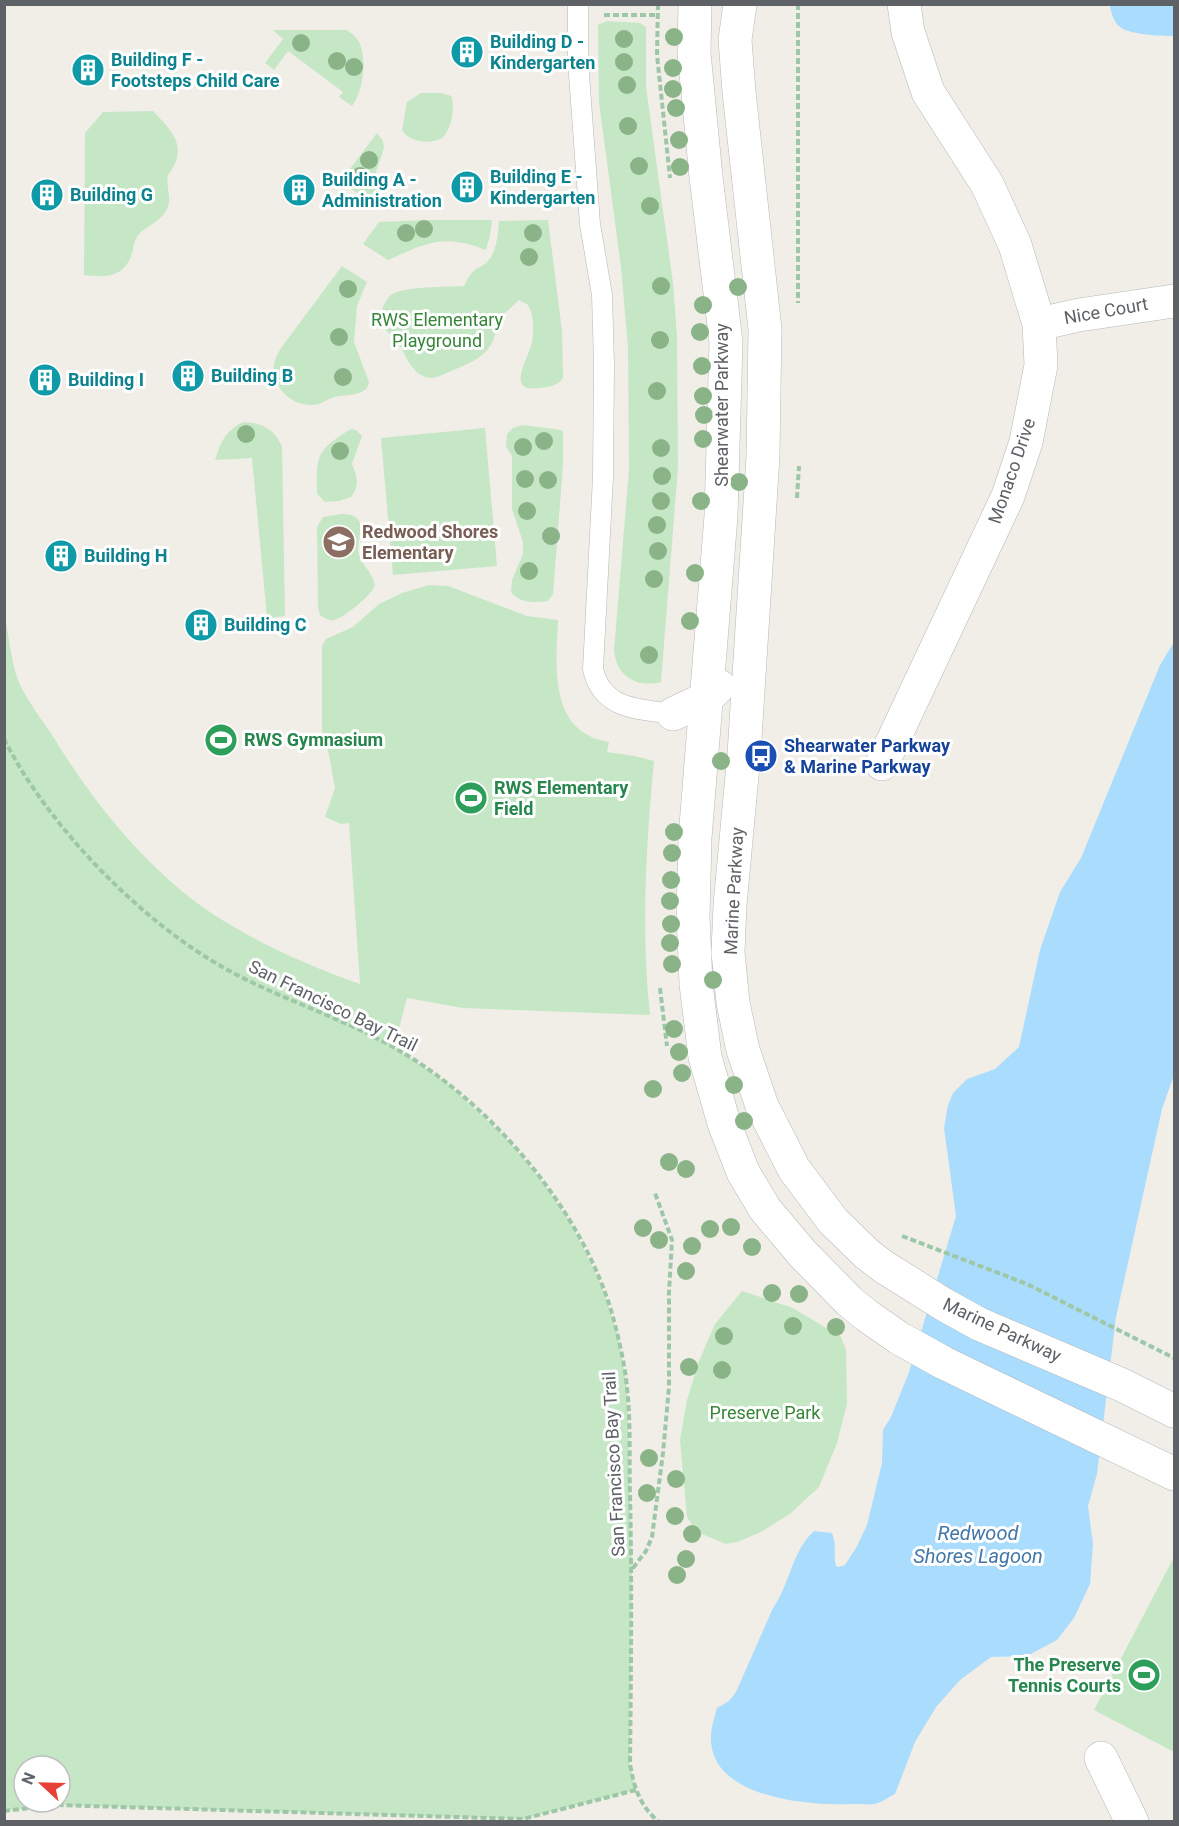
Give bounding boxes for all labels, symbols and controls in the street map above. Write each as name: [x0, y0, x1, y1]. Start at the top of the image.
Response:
place label: Building D - Kindergarten: [490, 31, 595, 73]
building icon: Building D - Kindergarten: [449, 34, 485, 70]
place label: Building F - Footsteps Child Care: [111, 49, 280, 91]
building icon: Building F - Footsteps Child Care: [70, 52, 106, 88]
place label: Building E - Kindergarten: [490, 166, 595, 208]
place label: Building A - Administration: [322, 169, 442, 211]
building icon: Building E - Kindergarten: [449, 169, 485, 205]
building icon: Building A - Administration: [281, 172, 317, 208]
building icon: Building G: [29, 177, 65, 213]
place label: Building G: [70, 184, 153, 205]
street label: Nice Court: [1062, 293, 1150, 328]
park label: RWS Elementary Playground: [371, 309, 504, 351]
street label: Shearwater Parkway: [711, 323, 732, 487]
building icon: Building B: [170, 358, 206, 394]
building icon: Building I: [27, 362, 63, 398]
place label: Building B: [211, 365, 293, 386]
place label: Building I: [68, 369, 144, 390]
street label: Monaco Drive: [984, 415, 1039, 526]
place label: Redwood Shores Elementary: [362, 521, 498, 563]
school or university icon: Redwood Shores Elementary: [321, 524, 357, 560]
building icon: Building H: [43, 538, 79, 574]
place label: Building H: [84, 545, 168, 566]
building icon: Building C: [183, 607, 219, 643]
place label: Building C: [224, 614, 307, 635]
sports icon: RWS Gymnasium: [203, 722, 239, 758]
place label: RWS Gymnasium: [244, 729, 383, 750]
place label: Shearwater Parkway & Marine Parkway: [784, 735, 951, 777]
bus stop icon: Shearwater Parkway & Marine Parkway: [743, 738, 779, 774]
place label: RWS Elementary Field: [494, 777, 629, 819]
sports icon: RWS Elementary Field: [453, 780, 489, 816]
street label: Marine Parkway: [720, 826, 747, 955]
street label: San Francisco Bay Trail: [245, 956, 421, 1056]
street label: Marine Parkway: [940, 1293, 1065, 1366]
street label: San Francisco Bay Trail: [598, 1371, 629, 1557]
park label: Preserve Park: [710, 1402, 821, 1423]
water label: Redwood Shores Lagoon: [913, 1521, 1043, 1568]
place label: The Preserve Tennis Courts: [1008, 1654, 1121, 1696]
sports icon: The Preserve Tennis Courts: [1126, 1657, 1162, 1693]
north arrow: [12, 1754, 72, 1814]
text: N: [18, 1770, 39, 1787]

